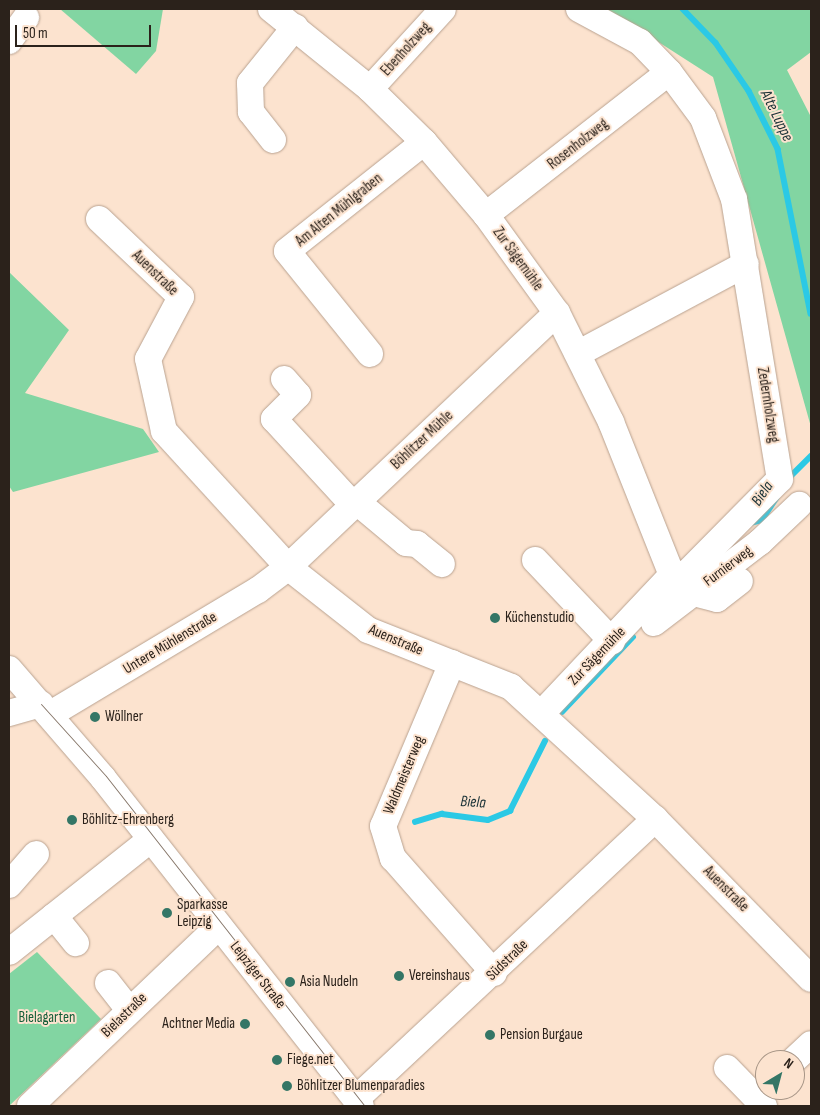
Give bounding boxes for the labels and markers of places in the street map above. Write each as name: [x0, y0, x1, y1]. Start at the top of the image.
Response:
place label: Küchenstudio: [505, 609, 574, 627]
marker: Küchenstudio: [489, 612, 501, 624]
place label: Wöllner: [105, 708, 143, 726]
marker: Wöllner: [89, 711, 101, 723]
place label: Böhlitz-Ehrenberg: [82, 811, 174, 829]
marker: Böhlitz-Ehrenberg: [66, 814, 78, 826]
place label: Sparkasse Leipzig: [177, 895, 228, 930]
marker: Sparkasse Leipzig: [161, 907, 173, 919]
place label: Vereinshaus: [409, 967, 470, 985]
marker: Vereinshaus: [393, 970, 405, 982]
place label: Asia Nudeln: [300, 973, 358, 991]
marker: Asia Nudeln: [284, 976, 296, 988]
place label: Achtner Media: [162, 1015, 235, 1033]
marker: Achtner Media: [239, 1018, 251, 1030]
place label: Pension Burgaue: [500, 1026, 583, 1044]
marker: Pension Burgaue: [484, 1029, 496, 1041]
place label: Fiege.net: [287, 1051, 333, 1069]
marker: Fiege.net: [271, 1054, 283, 1066]
place label: Böhlitzer Blumenparadies: [297, 1077, 425, 1095]
marker: Böhlitzer Blumenparadies: [281, 1080, 293, 1092]

